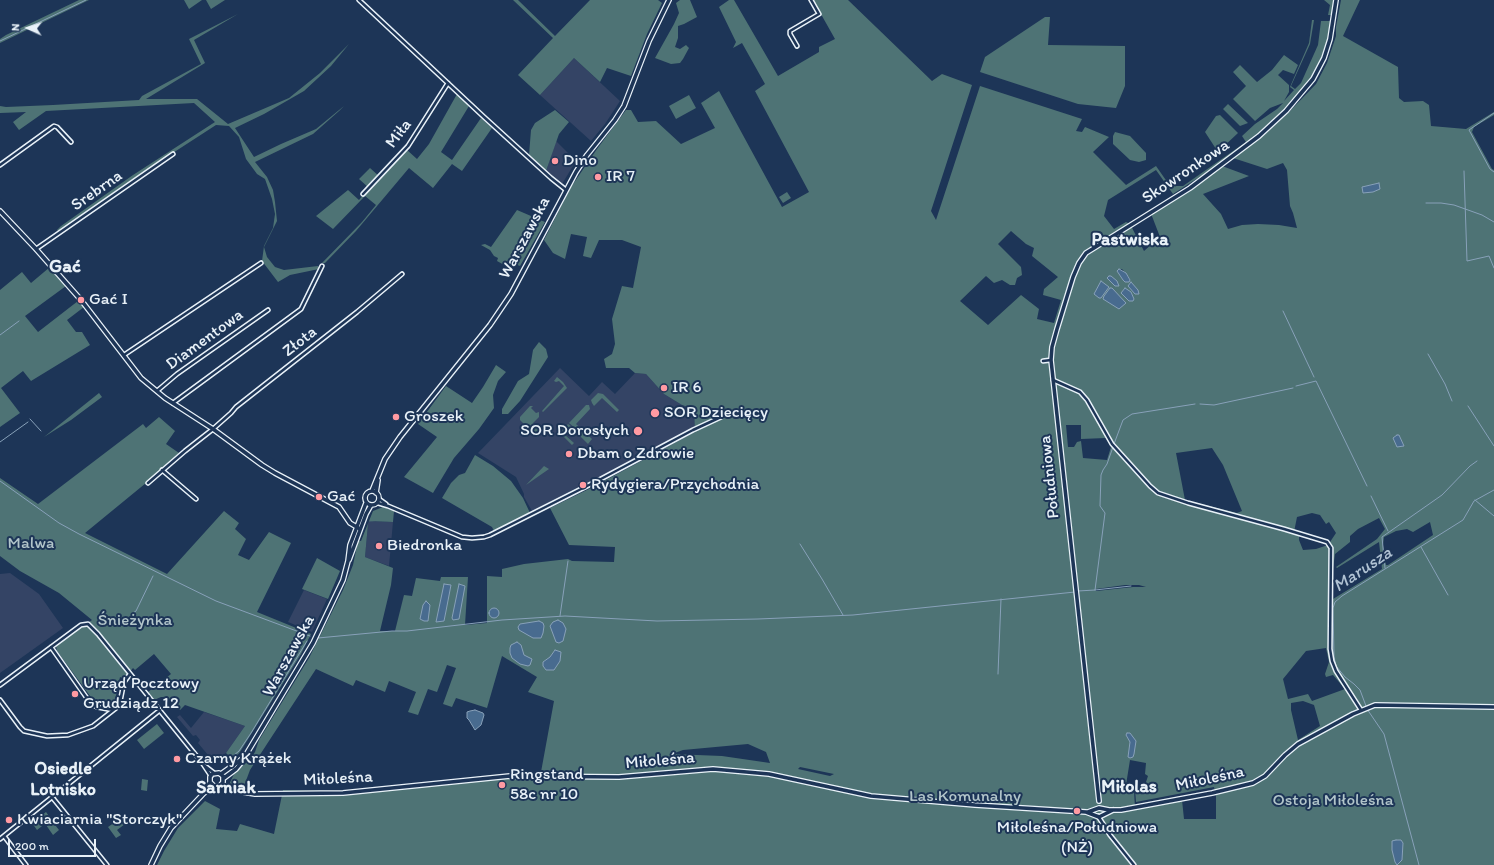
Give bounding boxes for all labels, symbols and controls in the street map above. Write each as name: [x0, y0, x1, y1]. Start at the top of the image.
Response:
north arrow: [8, 8, 48, 48]
text: N: [9, 23, 22, 31]
street label: Miła: [382, 116, 416, 152]
street label: Skowronkowa: [1138, 135, 1234, 209]
place label: Dino: [563, 151, 597, 171]
marker: Dino: [550, 156, 560, 166]
street label: Srebrna: [67, 166, 127, 216]
place label: IR 7: [606, 167, 635, 187]
marker: IR 7: [593, 172, 603, 182]
street label: Warszawska: [495, 193, 555, 283]
district label: Pastwiska: [1091, 229, 1169, 251]
district label: Gać: [49, 256, 81, 278]
place label: Gać I: [89, 290, 128, 310]
marker: Gać I: [76, 295, 86, 305]
street label: Diamentowa: [162, 305, 248, 375]
street label: Złota: [279, 322, 321, 362]
place label: IR 6: [672, 378, 701, 398]
marker: IR 6: [659, 383, 669, 393]
place label: SOR Dziecięcy: [664, 403, 768, 423]
place label: Groszek: [404, 407, 463, 427]
marker: SOR Dziecięcy: [649, 407, 661, 419]
marker: Groszek: [391, 412, 401, 422]
place label: SOR Dorosłych: [520, 421, 629, 441]
marker: SOR Dorosłych: [632, 425, 644, 437]
street label: Południowa: [1035, 434, 1065, 520]
place label: Dbam o Zdrowie: [577, 444, 694, 464]
marker: Dbam o Zdrowie: [564, 449, 574, 459]
place label: Rydygiera/Przychodnia: [591, 475, 759, 495]
marker: Rydygiera/Przychodnia: [578, 480, 588, 490]
place label: Gać: [327, 487, 356, 507]
marker: Gać: [314, 492, 324, 502]
park label: Malwa: [8, 534, 54, 554]
place label: Biedronka: [387, 536, 462, 556]
marker: Biedronka: [374, 541, 384, 551]
water label: Marusza: [1330, 543, 1396, 597]
park label: Śnieżynka: [98, 611, 172, 631]
street label: Warszawska: [258, 612, 320, 700]
place label: Urząd Pocztowy Grudziądz 12: [83, 674, 199, 714]
marker: Urząd Pocztowy Grudziądz 12: [70, 689, 80, 699]
street label: Miłoleśna: [624, 748, 696, 774]
place label: Czarny Krążek: [185, 749, 291, 769]
marker: Czarny Krążek: [172, 754, 182, 764]
district label: Osiedle Lotnisko: [30, 758, 96, 800]
street label: Miłoleśna: [1174, 762, 1246, 796]
place label: Ringstand 58c nr 10: [510, 765, 584, 805]
street label: Miłoleśna: [303, 767, 373, 791]
district label: Miłolas: [1101, 776, 1157, 798]
district label: Sarniak: [196, 777, 256, 799]
marker: Ringstand 58c nr 10: [497, 780, 507, 790]
park label: Las Komunalny: [909, 787, 1021, 807]
park label: Ostoja Miłoleśna: [1272, 791, 1394, 811]
marker: Miłoleśna/Południowa (NŻ): [1072, 806, 1082, 816]
place label: Kwiaciarnia "Storczyk": [17, 810, 182, 830]
marker: Kwiaciarnia "Storczyk": [4, 815, 14, 825]
place label: Miłoleśna/Południowa (NŻ): [997, 818, 1157, 858]
scale bar: [10, 831, 98, 857]
text: 200 m: [15, 839, 49, 853]

